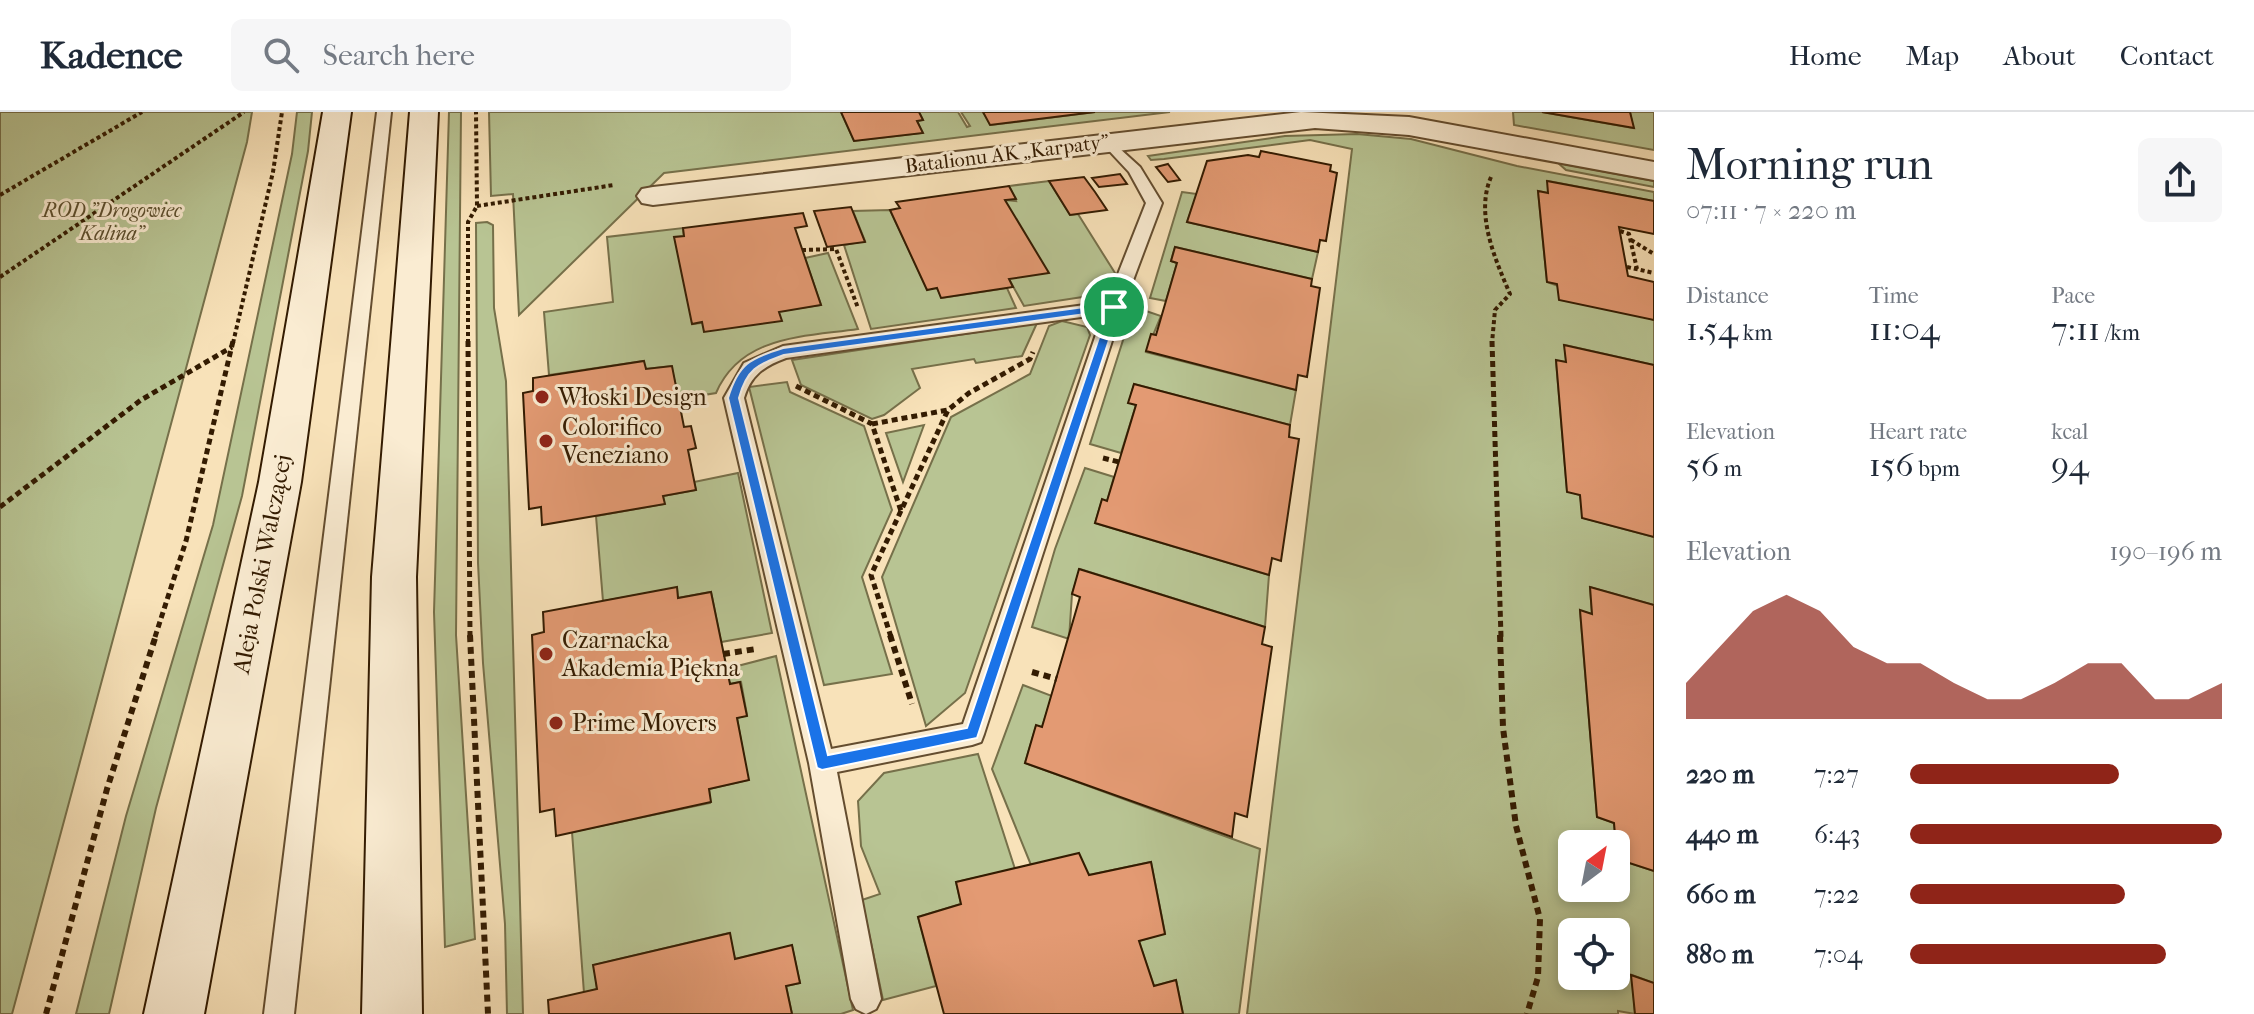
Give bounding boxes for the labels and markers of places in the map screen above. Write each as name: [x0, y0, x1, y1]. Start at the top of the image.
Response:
pin: [1080, 273, 1148, 341]
place label: Włoski Design: [557, 383, 707, 411]
marker: Włoski Design: [533, 388, 551, 406]
place label: Colorifico Veneziano: [561, 413, 669, 469]
marker: Colorifico Veneziano: [537, 432, 555, 450]
place label: Czarnacka Akademia Piękna: [561, 626, 741, 683]
marker: Czarnacka Akademia Piękna: [537, 645, 555, 663]
place label: Prime Movers: [572, 709, 717, 737]
marker: Prime Movers: [547, 714, 565, 732]

